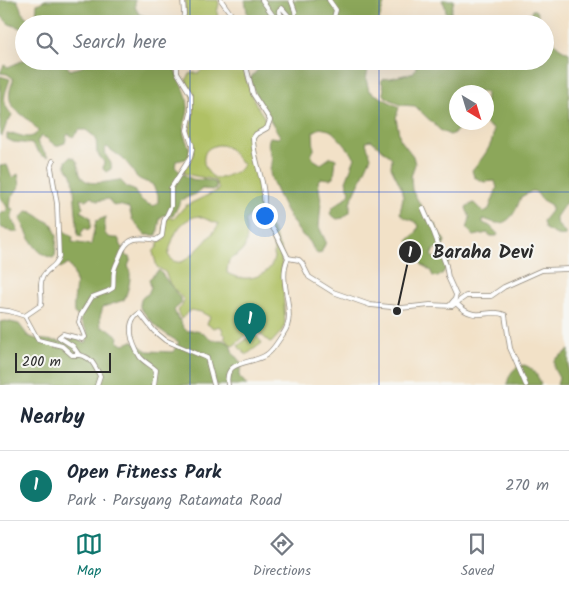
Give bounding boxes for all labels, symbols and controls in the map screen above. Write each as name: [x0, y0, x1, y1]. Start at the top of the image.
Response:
search box: [15, 15, 554, 70]
text: Search here: [73, 28, 167, 58]
icon: search: [33, 29, 61, 57]
north arrow: [449, 85, 494, 130]
your location: [252, 203, 278, 229]
callout: Baraha Devi: [398, 235, 543, 269]
text: Baraha Devi: [433, 238, 534, 268]
text: 1: [408, 241, 413, 265]
pin: 1: [234, 303, 266, 344]
scale bar: [15, 350, 111, 373]
text: 200 m: [22, 351, 61, 373]
text: Nearby: [20, 401, 85, 434]
text: Open Fitness Park: [67, 458, 221, 488]
text: 1: [34, 473, 38, 498]
text: 270 m: [505, 473, 549, 498]
text: Park · Parsyang Ratamata Road: [67, 488, 281, 513]
tab: Map: [75, 530, 103, 582]
tab: Directions: [253, 530, 311, 582]
tab: Saved: [461, 530, 494, 582]

